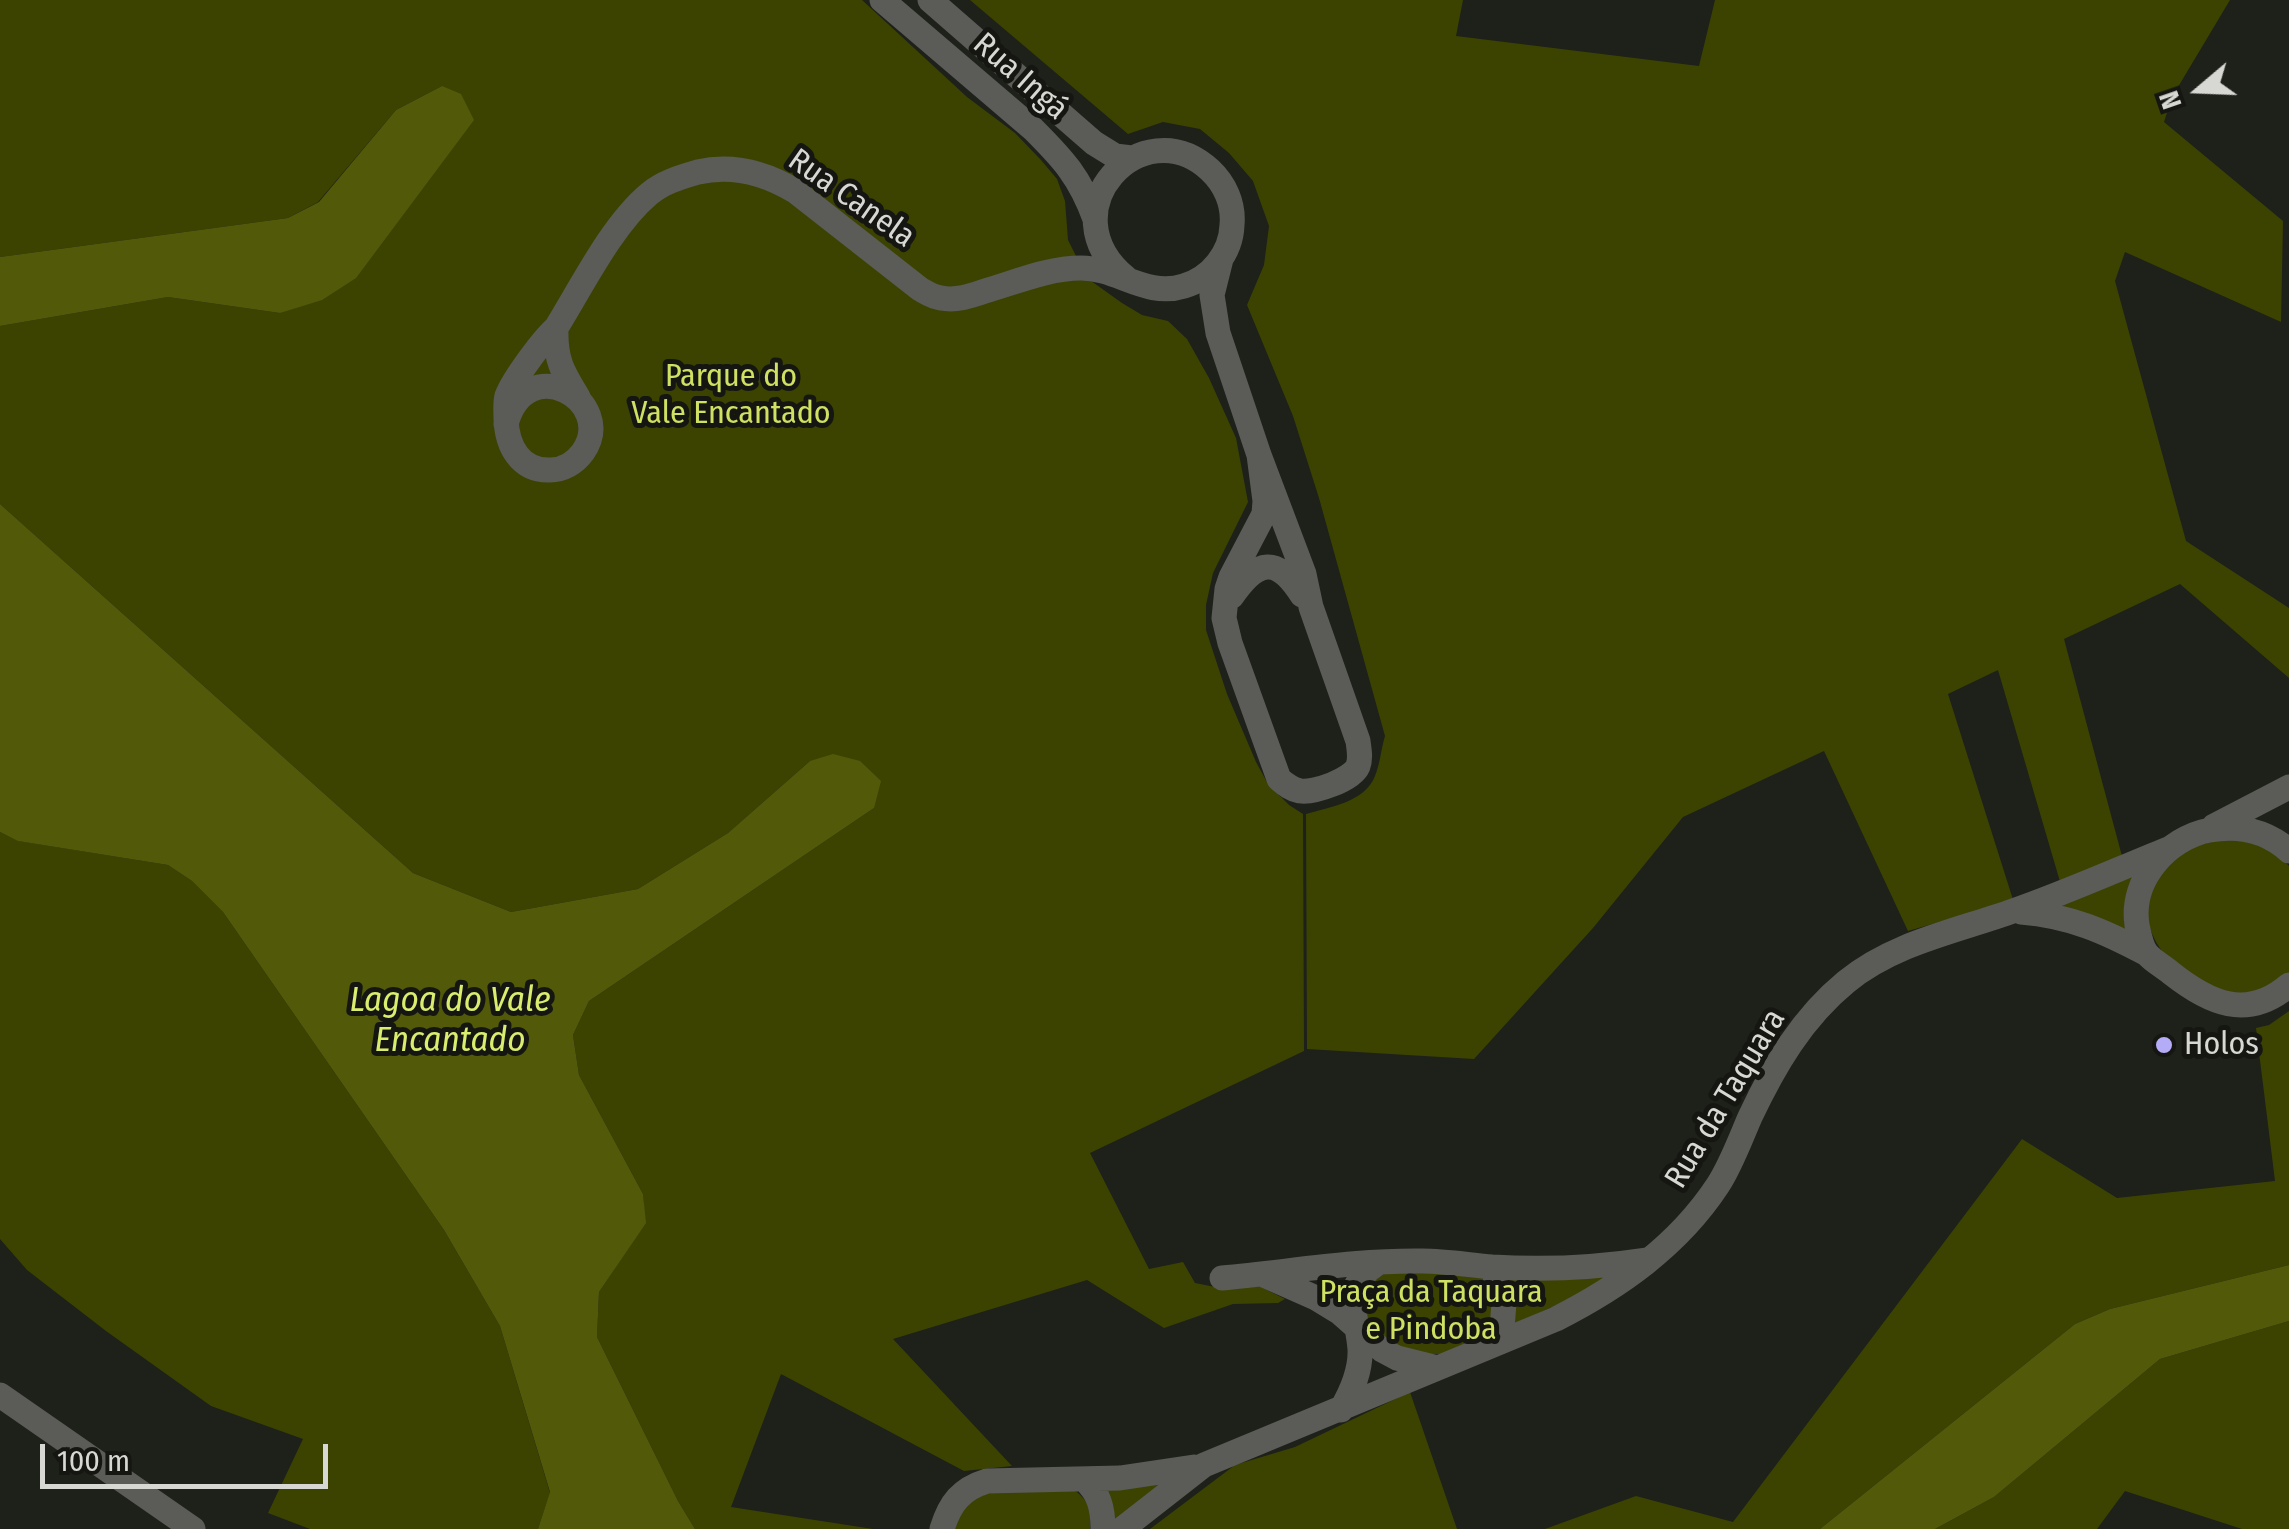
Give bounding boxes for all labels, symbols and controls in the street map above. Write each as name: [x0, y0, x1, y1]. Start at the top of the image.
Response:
street label: Rua Ingá: [965, 26, 1075, 128]
north arrow: [2149, 40, 2249, 140]
text: N: [2152, 87, 2188, 113]
street label: Rua Canela: [780, 142, 922, 256]
park label: Parque do Vale Encantado: [631, 358, 831, 433]
water label: Lagoa do Vale Encantado: [349, 980, 551, 1062]
street label: Rua da Taquara: [1658, 1003, 1794, 1195]
place label: Holos: [2184, 1026, 2259, 1064]
marker: Holos: [2153, 1034, 2175, 1056]
park label: Praça da Taquara e Pindoba: [1319, 1274, 1543, 1349]
scale bar: [45, 1424, 332, 1486]
text: 100 m: [57, 1443, 130, 1479]

